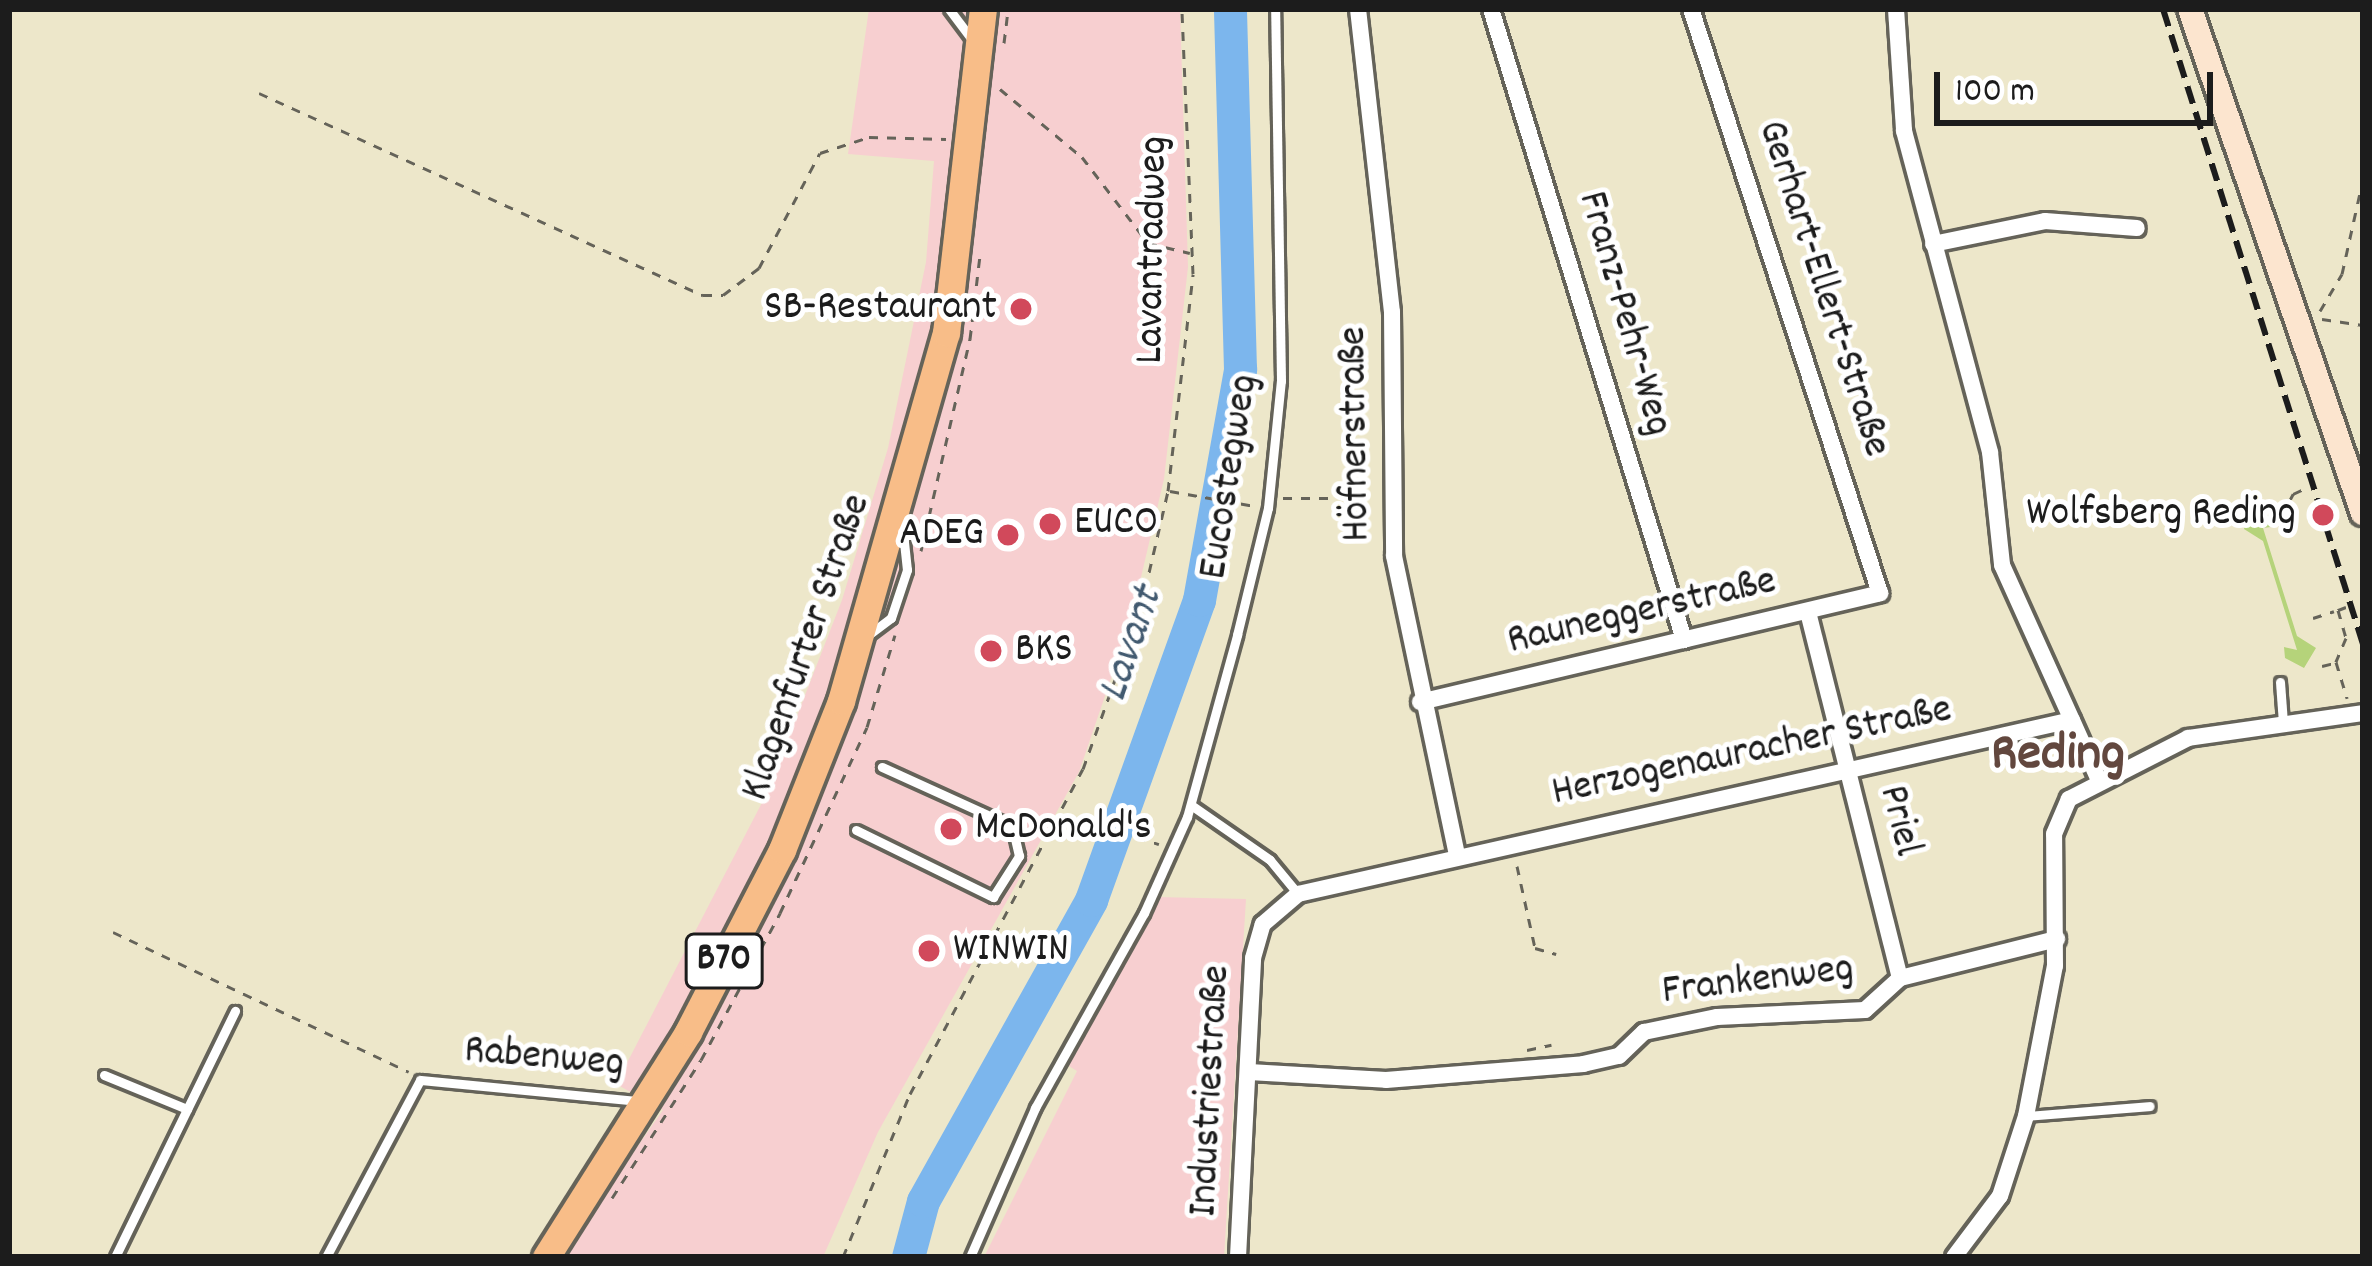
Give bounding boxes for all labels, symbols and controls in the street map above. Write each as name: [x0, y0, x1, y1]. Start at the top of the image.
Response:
scale bar: [1940, 48, 2219, 122]
text: 100 m: [1955, 67, 2035, 119]
street label: Gerhart-Ellert-Straße: [1744, 115, 1900, 463]
street label: Lavantradweg: [1127, 136, 1181, 364]
street label: Franz-Pehr-Weg: [1564, 186, 1682, 442]
place label: SB-Restaurant: [764, 284, 997, 334]
marker: SB-Restaurant: [1008, 296, 1034, 322]
street label: Höfnerstraße: [1330, 326, 1384, 542]
street label: Eucostegweg: [1190, 371, 1272, 583]
street label: Klagenfurter Straße: [732, 488, 884, 808]
place label: Wolfsberg Reding: [2026, 490, 2296, 540]
place label: EUCO: [1074, 499, 1158, 549]
marker: Wolfsberg Reding: [2307, 499, 2339, 531]
place label: ADEG: [899, 510, 984, 560]
marker: EUCO: [1037, 511, 1063, 537]
marker: ADEG: [995, 522, 1021, 548]
street label: Rauneggerstraße: [1503, 558, 1781, 668]
water label: Lavant: [1088, 581, 1178, 709]
place label: BKS: [1015, 626, 1073, 676]
marker: BKS: [978, 638, 1004, 664]
street label: Herzogenauracher Straße: [1548, 686, 1956, 820]
district label: Reding: [1991, 725, 2125, 789]
street label: Priel: [1865, 781, 1931, 861]
place label: McDonald's: [975, 804, 1152, 854]
marker: McDonald's: [938, 816, 964, 842]
place label: WINWIN: [953, 926, 1069, 976]
road number: B70: [682, 928, 766, 994]
marker: WINWIN: [916, 938, 942, 964]
street label: Frankenweg: [1659, 945, 1857, 1019]
street label: Industriestraße: [1180, 964, 1244, 1218]
street label: Rabenweg: [462, 1027, 626, 1091]

